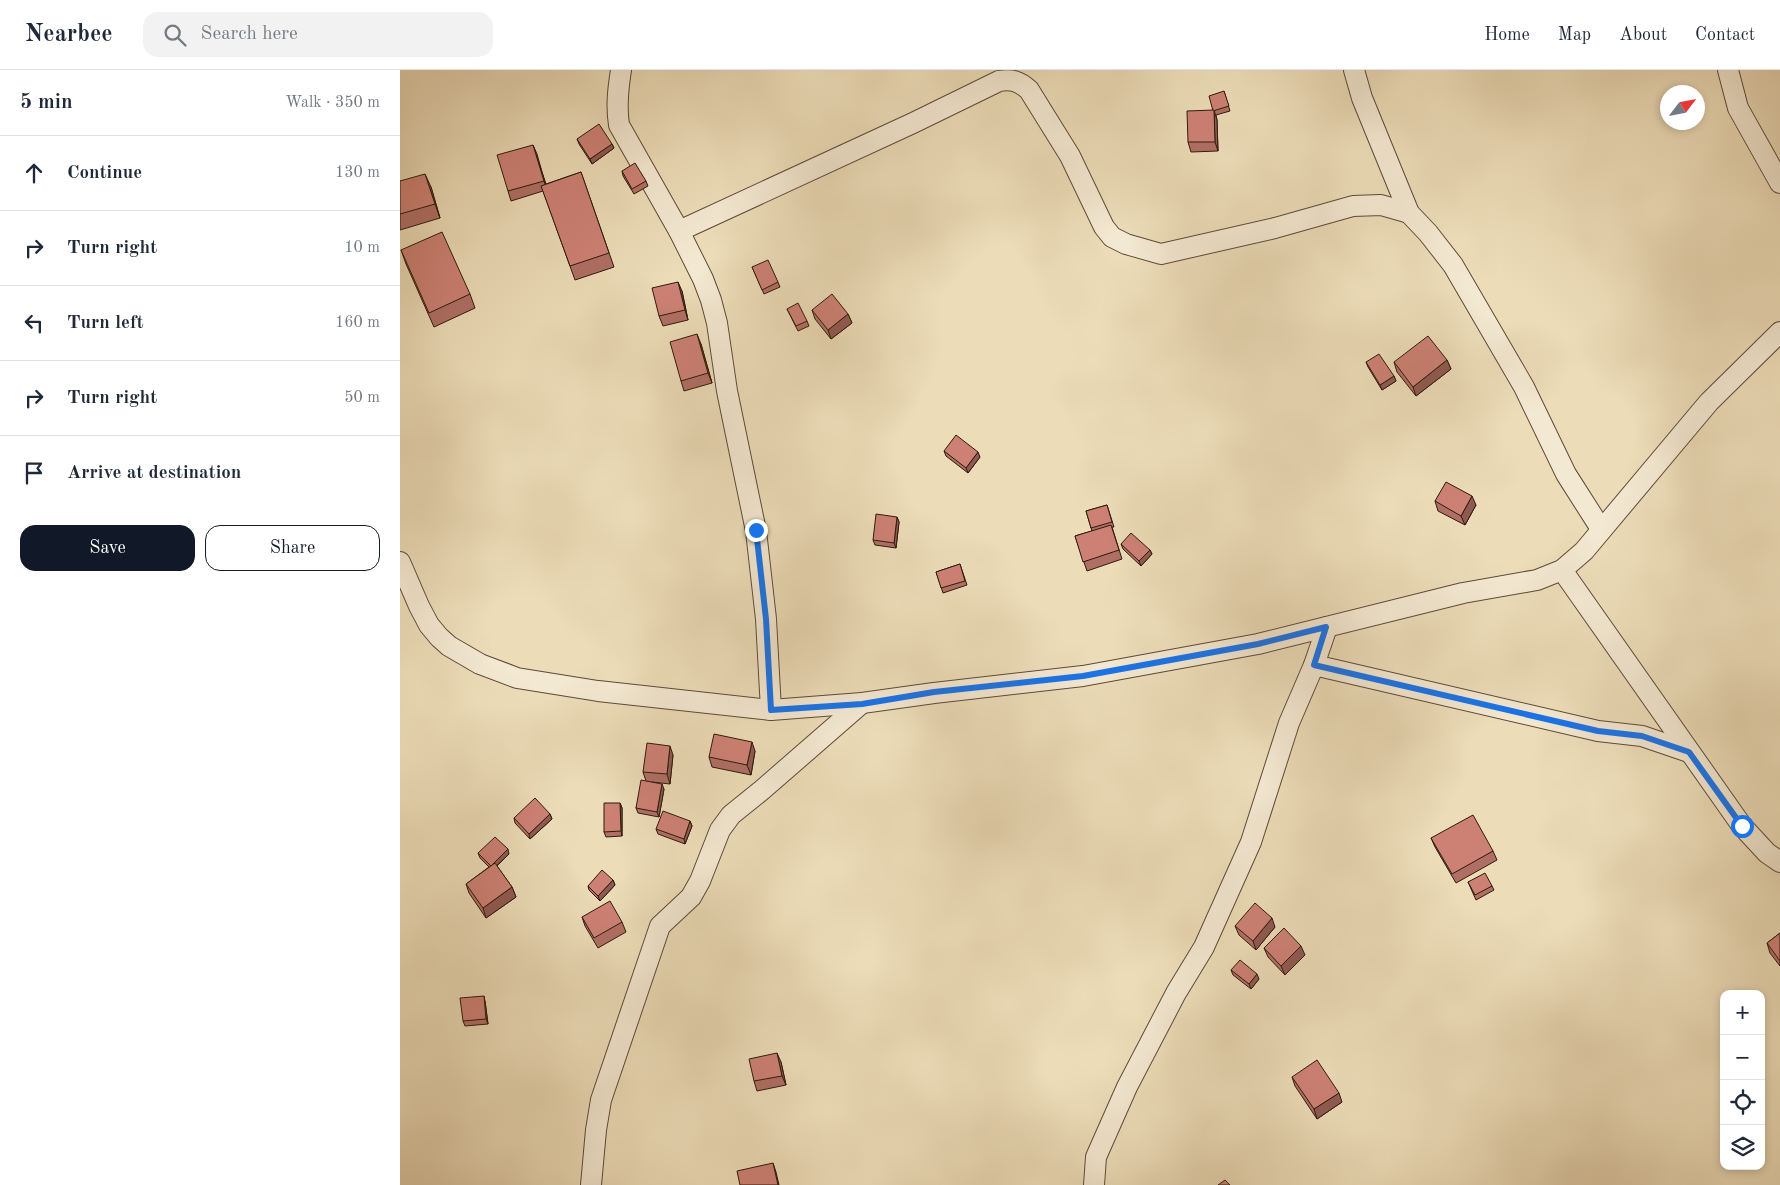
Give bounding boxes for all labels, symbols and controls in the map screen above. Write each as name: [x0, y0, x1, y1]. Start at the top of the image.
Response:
search box: [143, 12, 493, 57]
icon: search: [161, 21, 189, 49]
text: Nearbee: [25, 23, 113, 47]
text: Search here: [201, 25, 298, 44]
text: Home: [1484, 26, 1530, 44]
text: Map: [1558, 26, 1591, 44]
text: About: [1619, 26, 1667, 44]
text: Contact: [1695, 26, 1755, 44]
north arrow: [1660, 85, 1705, 130]
text: 5 min: [20, 92, 73, 113]
text: Walk · 350 m: [285, 95, 380, 111]
icon: ahead: [20, 159, 48, 187]
text: Continue: [67, 164, 142, 183]
text: 130 m: [335, 165, 380, 181]
icon: right: [20, 234, 48, 262]
text: Turn right: [67, 239, 157, 258]
text: 10 m: [344, 240, 380, 256]
icon: left: [20, 309, 48, 337]
text: Turn left: [67, 314, 144, 333]
text: 160 m: [335, 315, 380, 331]
icon: right: [20, 384, 48, 412]
text: Turn right: [67, 389, 157, 408]
text: 50 m: [344, 390, 380, 406]
icon: arrive: [20, 459, 48, 487]
text: Arrive at destination: [67, 464, 241, 483]
route end: [745, 519, 768, 542]
button: Save: [20, 525, 195, 571]
button: Share: [205, 525, 380, 571]
route start: [1731, 815, 1754, 838]
map controls: [1720, 990, 1765, 1170]
button: +: [1720, 990, 1765, 1035]
button: −: [1720, 1035, 1765, 1080]
button: locate: [1720, 1080, 1765, 1125]
button: layers: [1720, 1125, 1765, 1170]

